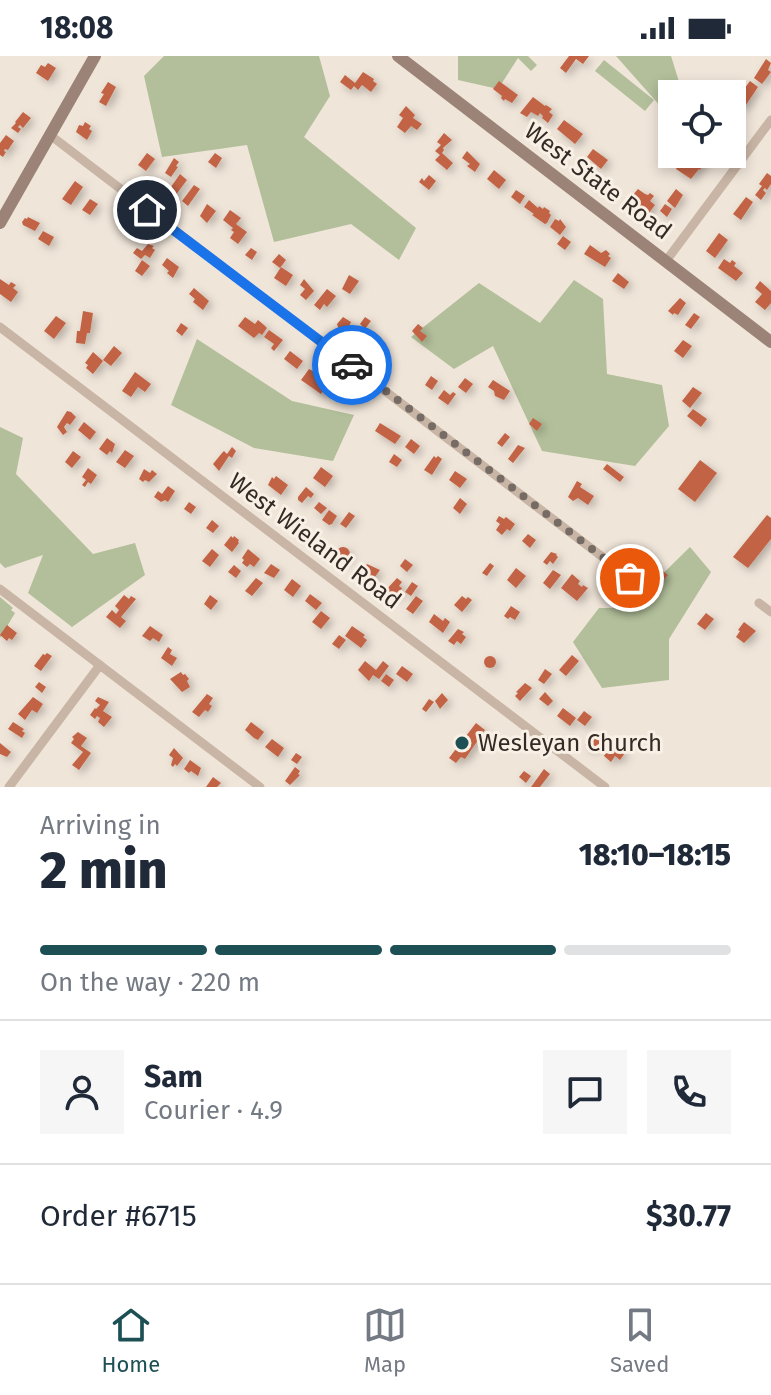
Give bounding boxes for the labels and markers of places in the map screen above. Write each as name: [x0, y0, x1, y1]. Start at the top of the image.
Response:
pin: [113, 176, 181, 244]
pin: [596, 544, 664, 612]
place label: Wesleyan Church: [478, 729, 662, 757]
marker: Wesleyan Church: [453, 734, 471, 752]

